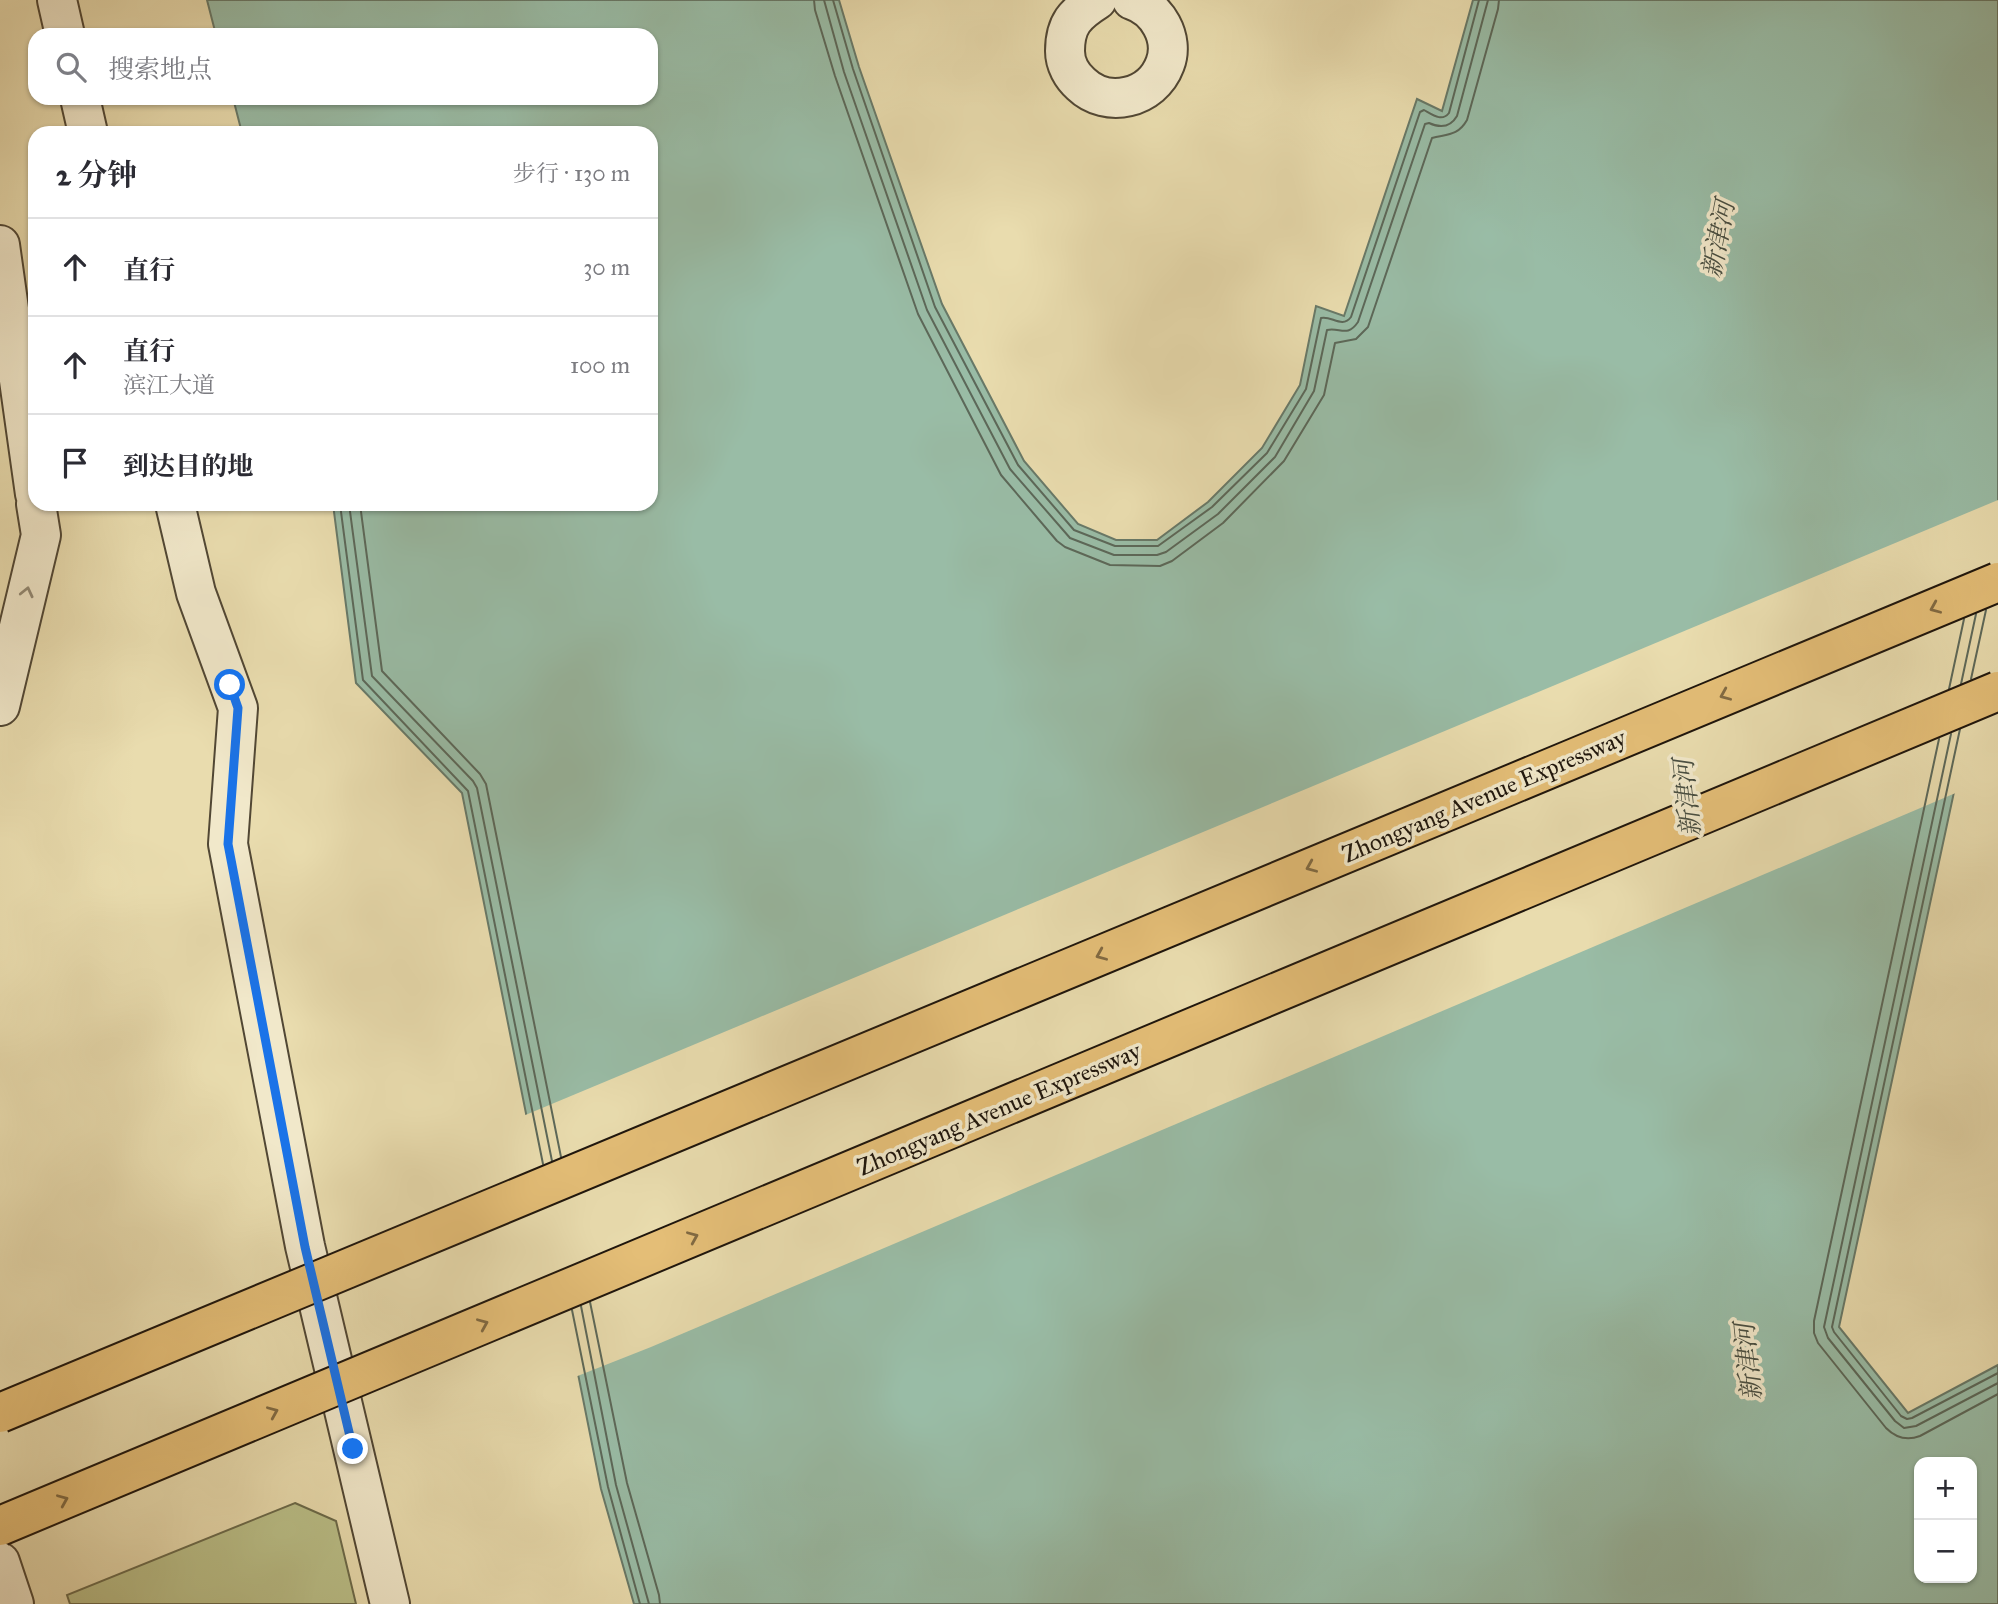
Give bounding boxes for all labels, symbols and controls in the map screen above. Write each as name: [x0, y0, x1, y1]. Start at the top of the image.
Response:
search box: [28, 28, 658, 105]
icon: search: [52, 48, 90, 86]
text: 搜索地点: [108, 53, 212, 85]
text: 2 分钟: [56, 157, 137, 193]
text: 步行 · 130 m: [513, 159, 630, 187]
water label: 新津河: [1695, 194, 1742, 280]
icon: ahead: [56, 248, 94, 286]
text: 30 m: [583, 253, 630, 281]
text: 直行: [123, 254, 175, 286]
text: 直行: [123, 335, 175, 367]
icon: ahead: [56, 346, 94, 384]
text: 100 m: [570, 351, 630, 379]
text: 滨江大道: [123, 371, 215, 399]
icon: arrive: [56, 444, 94, 482]
text: 到达目的地: [123, 450, 253, 482]
one-way arrow: [19, 586, 33, 598]
one-way arrow: [1930, 600, 1942, 614]
route start: [214, 669, 245, 700]
one-way arrow: [1720, 687, 1732, 701]
street label: Zhongyang Avenue Expressway: [1338, 722, 1631, 869]
water label: 新津河: [1667, 754, 1707, 838]
one-way arrow: [1306, 859, 1318, 873]
one-way arrow: [1096, 947, 1109, 961]
street label: Zhongyang Avenue Expressway: [853, 1035, 1146, 1182]
one-way arrow: [686, 1231, 698, 1245]
water label: 新津河: [1728, 1318, 1768, 1402]
one-way arrow: [476, 1319, 488, 1333]
one-way arrow: [266, 1406, 278, 1420]
route end: [337, 1433, 368, 1464]
map controls: [1914, 1457, 1977, 1583]
button: +: [1914, 1457, 1977, 1520]
one-way arrow: [56, 1494, 68, 1508]
button: −: [1914, 1520, 1977, 1583]

